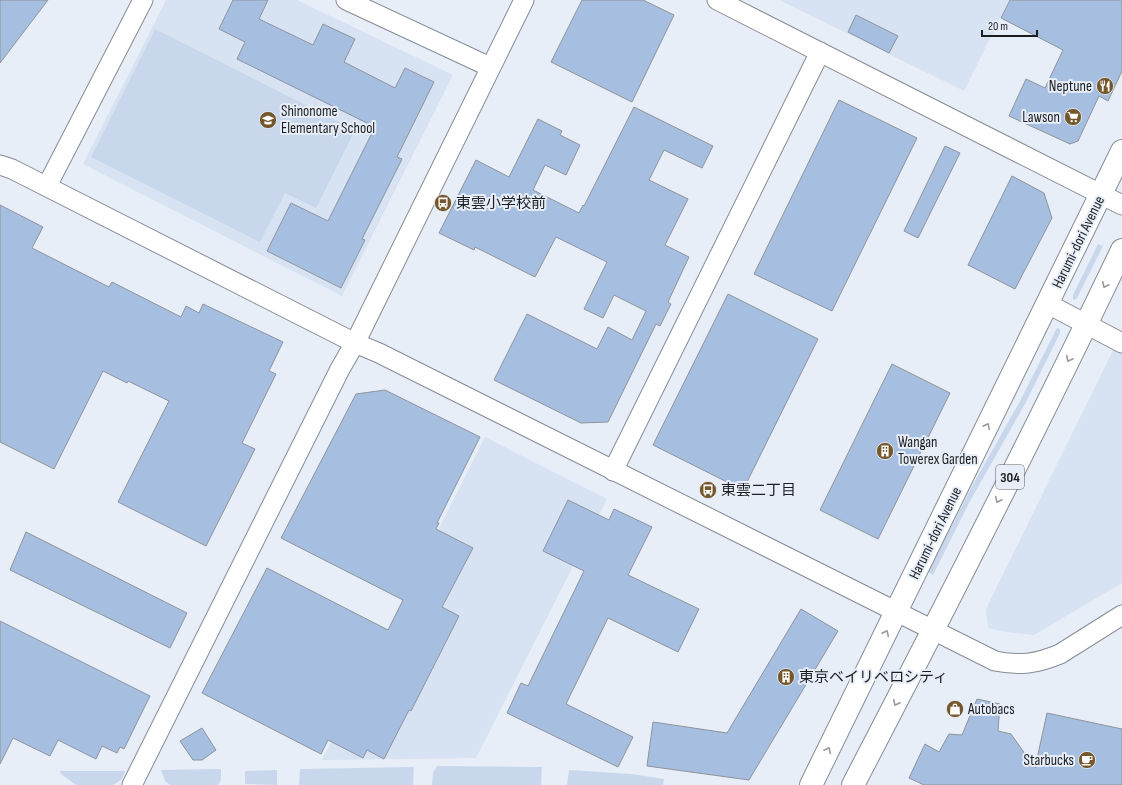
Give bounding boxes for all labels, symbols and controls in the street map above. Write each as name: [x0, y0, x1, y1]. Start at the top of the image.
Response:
scale bar: [982, 12, 1037, 38]
text: 20 m: [988, 19, 1008, 34]
restaurant icon: Neptune: [1095, 76, 1115, 96]
place label: Neptune: [1049, 77, 1092, 96]
place label: Shinonome Elementary School: [281, 102, 375, 138]
supermarket icon: Lawson: [1063, 107, 1083, 127]
place label: Lawson: [1022, 108, 1060, 127]
school or university icon: Shinonome Elementary School: [258, 110, 278, 130]
bus stop icon: 東雲小学校前: [433, 193, 453, 213]
street label: Harumi-dori Avenue: [1048, 193, 1109, 292]
place label: 東雲小学校前: [456, 194, 546, 213]
one-way arrow: [1102, 281, 1110, 288]
one-way arrow: [1066, 355, 1074, 362]
one-way arrow: [983, 423, 990, 431]
place label: Wangan Towerex Garden: [898, 433, 978, 469]
building icon: Wangan Towerex Garden: [875, 441, 895, 461]
road number: 304: [996, 465, 1024, 489]
bus stop icon: 東雲二丁目: [698, 480, 718, 500]
place label: 東雲二丁目: [721, 481, 796, 500]
street label: Harumi-dori Avenue: [905, 484, 966, 583]
one-way arrow: [995, 496, 1003, 503]
one-way arrow: [881, 630, 889, 638]
building icon: 東京ベイリベロシティ: [776, 667, 796, 687]
place label: 東京ベイリベロシティ: [799, 668, 948, 687]
one-way arrow: [893, 698, 901, 706]
shop icon: Autobacs: [945, 699, 965, 719]
place label: Autobacs: [967, 700, 1015, 719]
one-way arrow: [823, 747, 831, 754]
cafe icon: Starbucks: [1077, 750, 1097, 770]
place label: Starbucks: [1024, 751, 1074, 770]

